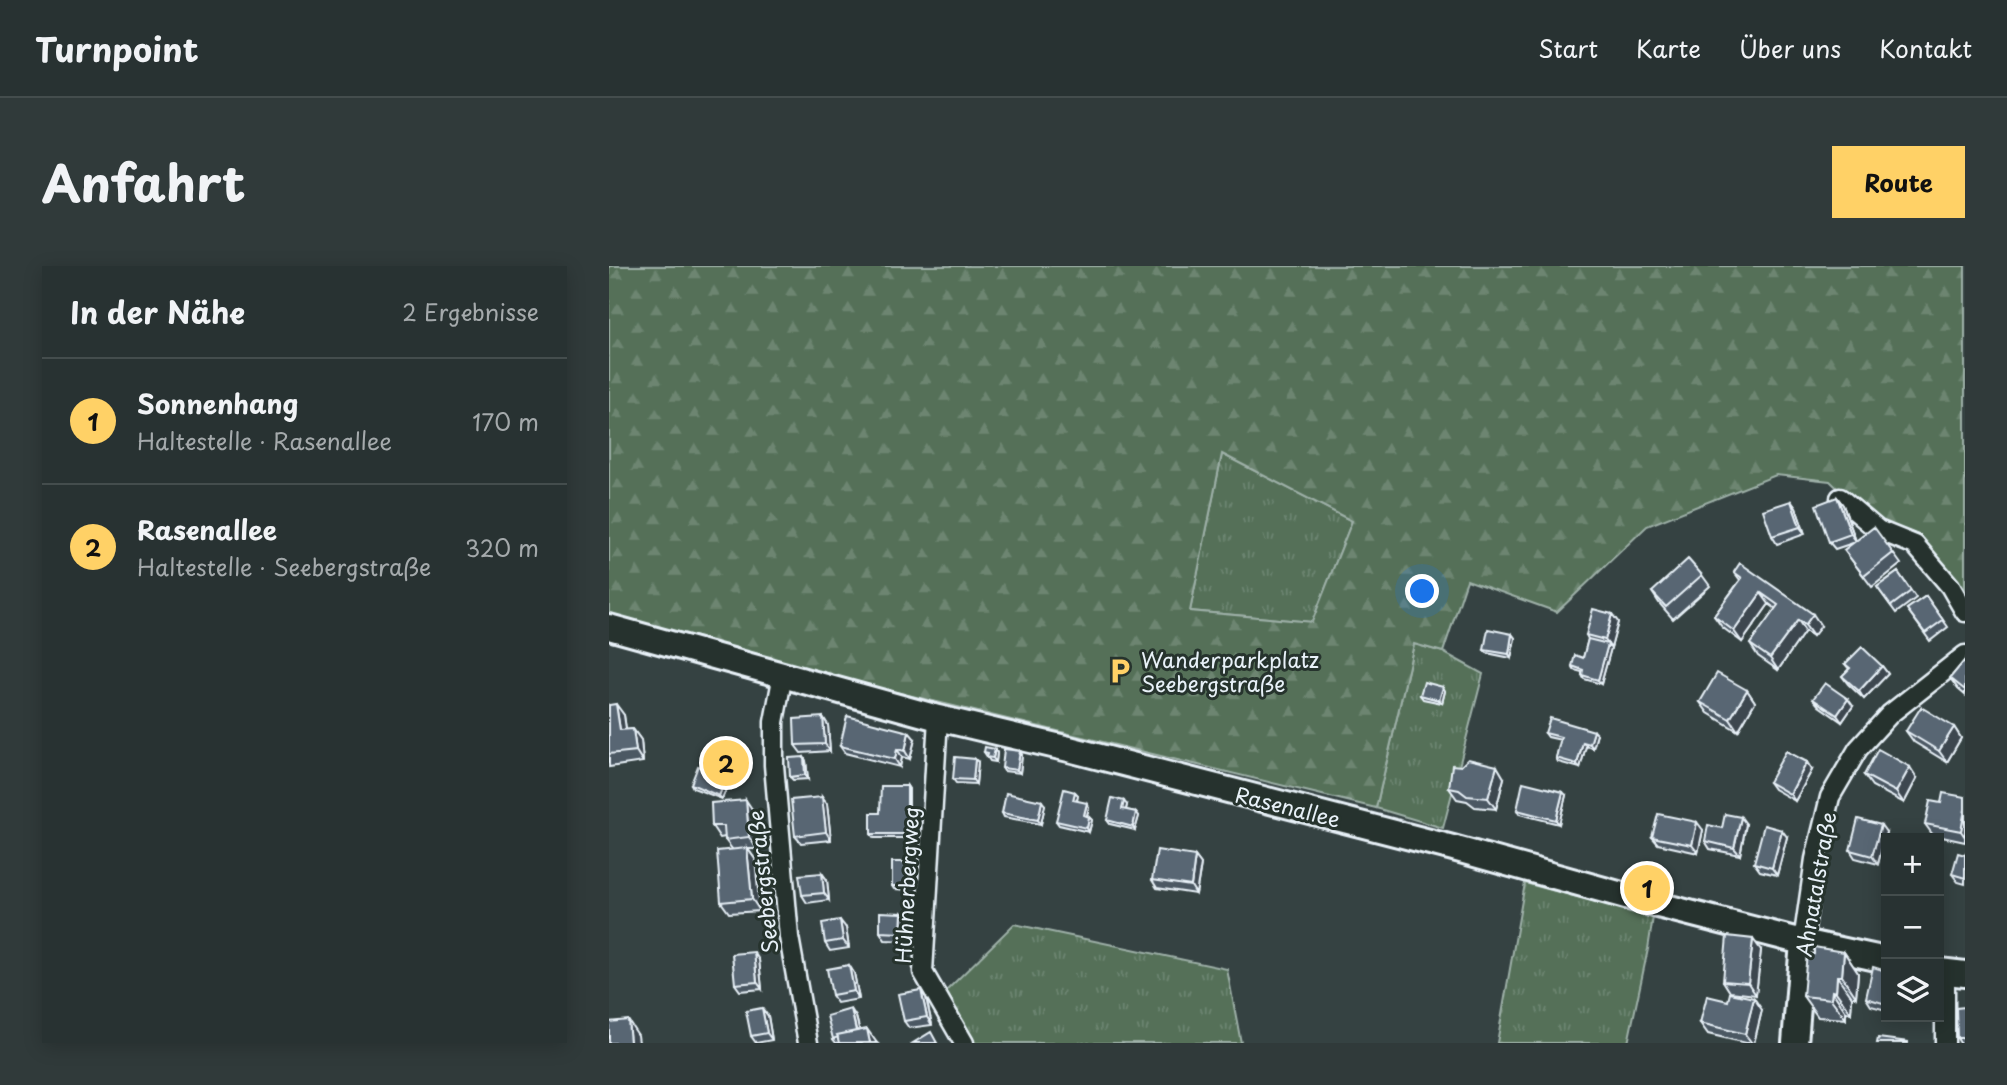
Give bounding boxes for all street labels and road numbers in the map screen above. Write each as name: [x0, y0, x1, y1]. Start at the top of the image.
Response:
street label: Rasenallee: [1232, 777, 1344, 835]
street label: Hühnerbergweg: [886, 806, 926, 964]
street label: Seebergstraße: [739, 809, 785, 955]
street label: Ahnatalstraße: [1787, 809, 1843, 959]

